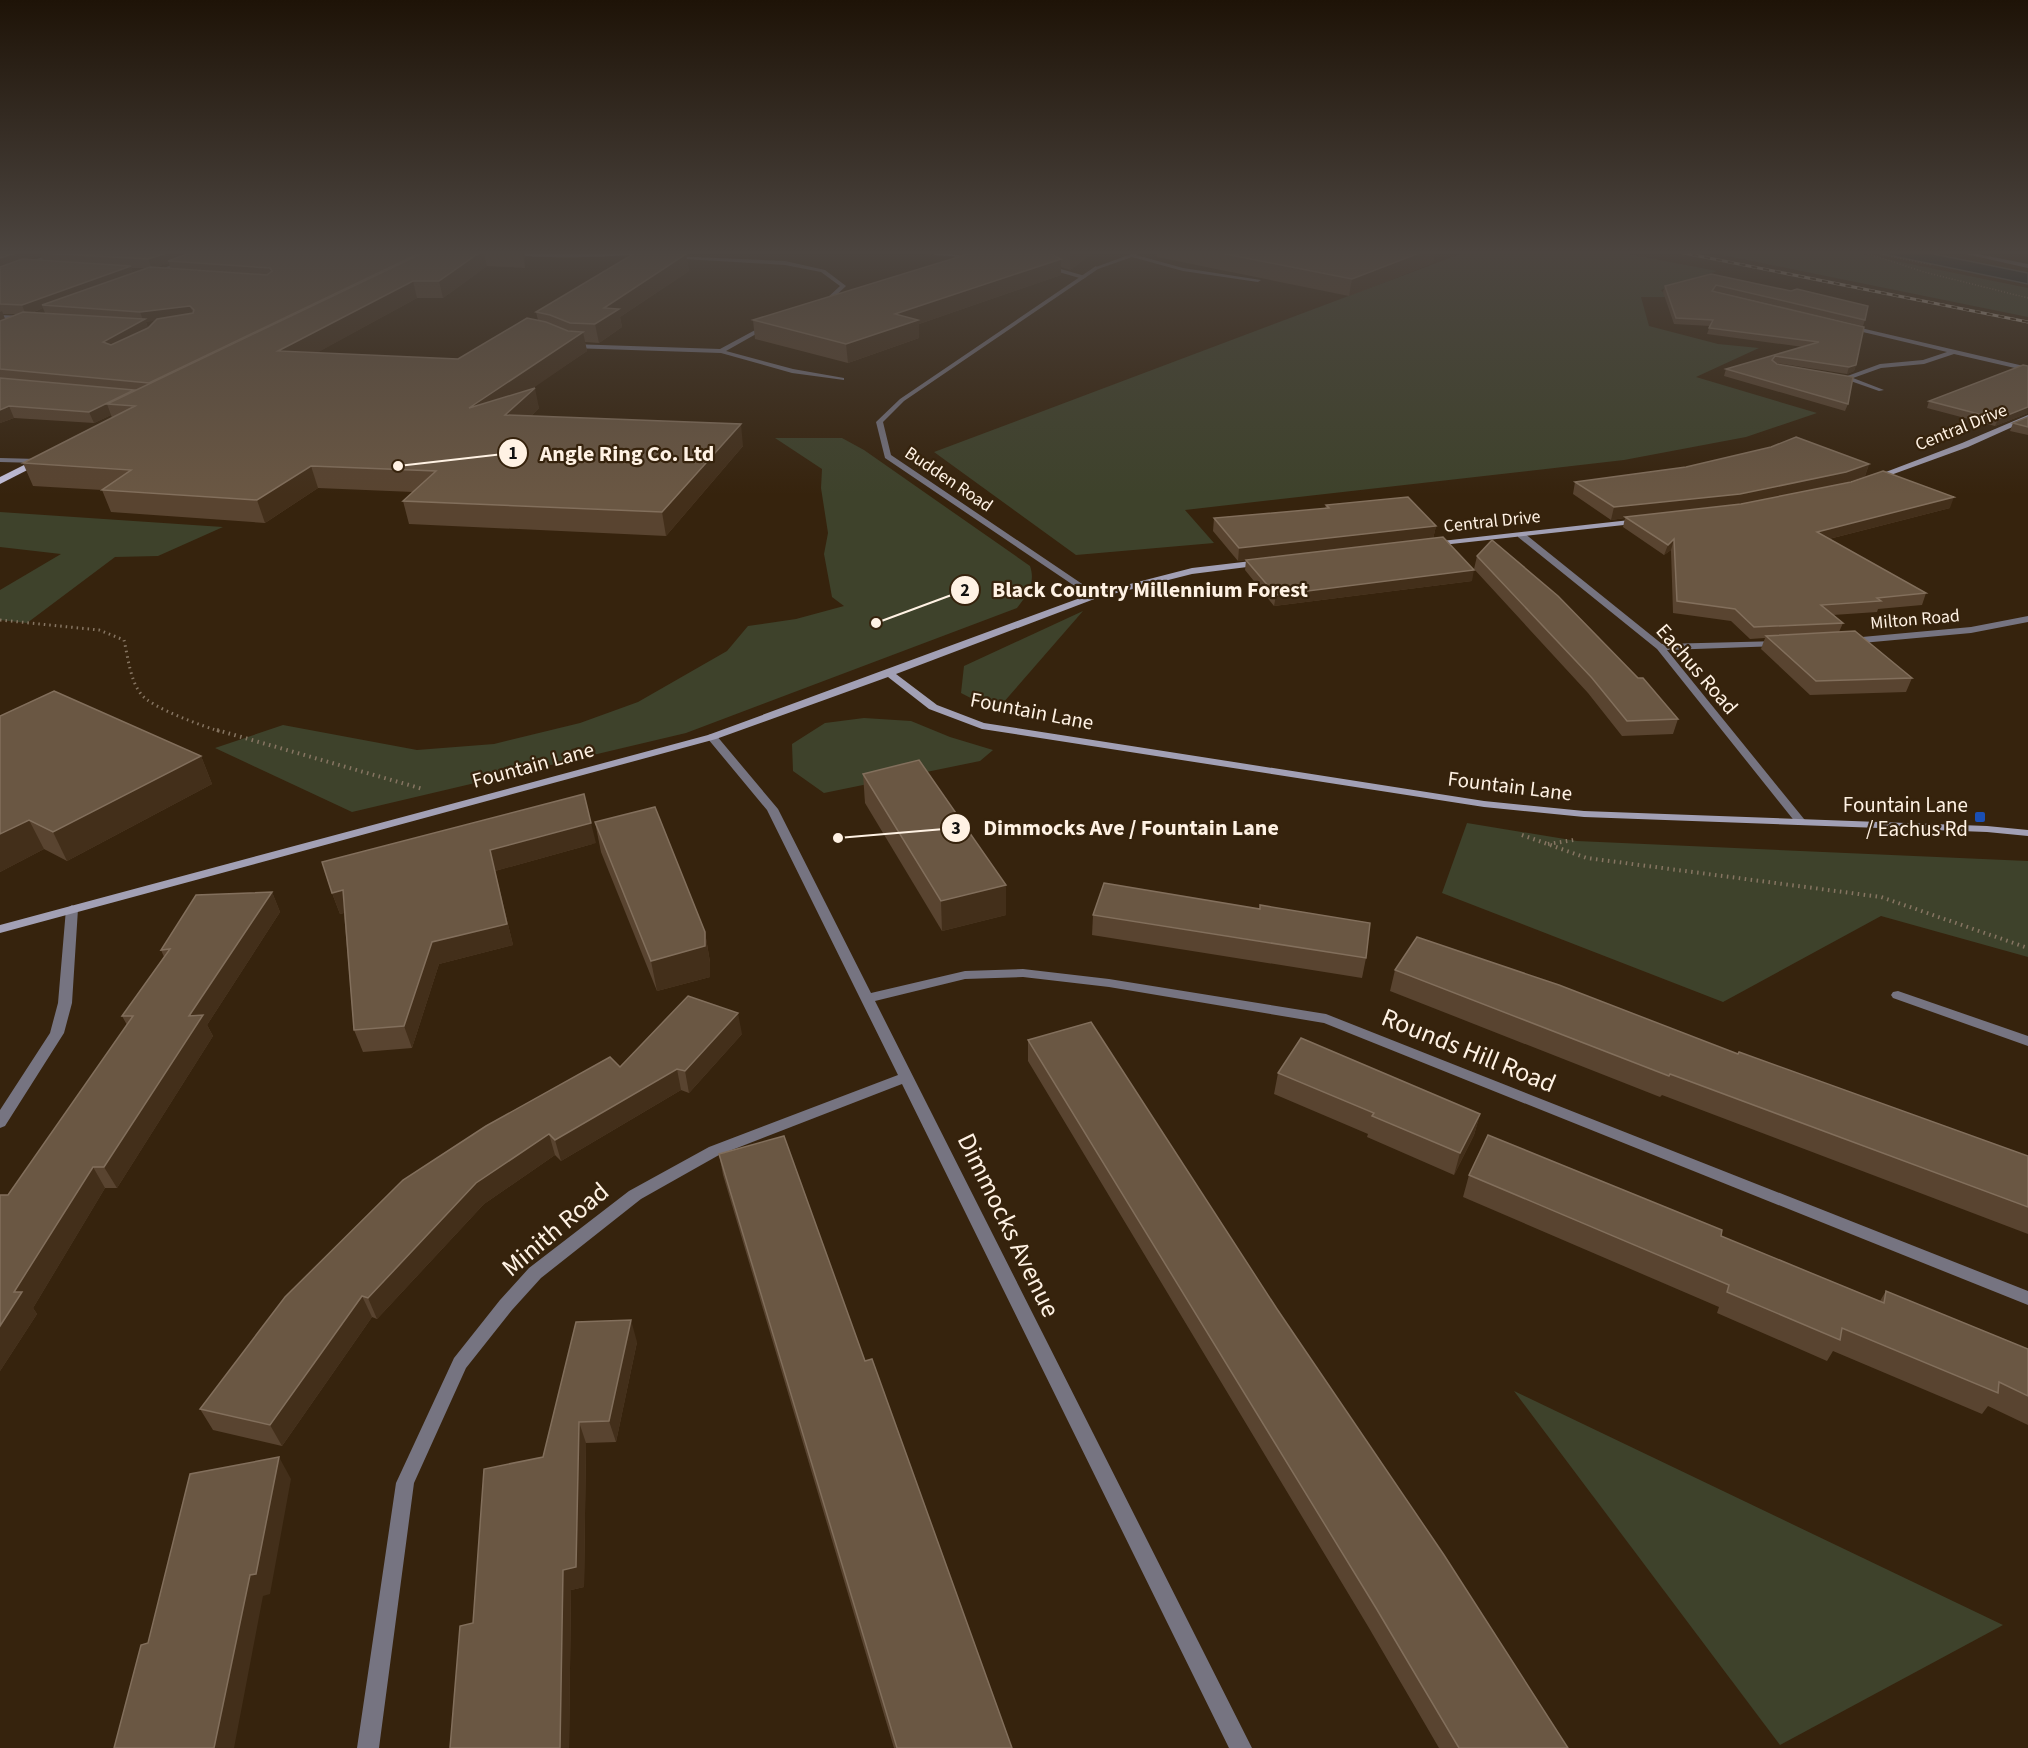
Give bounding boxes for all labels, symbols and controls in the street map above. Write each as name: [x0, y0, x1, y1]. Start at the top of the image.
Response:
street label: Central Drive: [1911, 398, 2011, 457]
callout: Angle Ring Co. Ltd: [498, 433, 727, 473]
text: Angle Ring Co. Ltd: [539, 438, 714, 470]
text: 1: [508, 441, 518, 466]
street label: Budden Road: [900, 441, 998, 518]
street label: Central Drive: [1442, 504, 1542, 539]
callout: Black Country Millennium Forest: [950, 570, 1320, 610]
text: Black Country Millennium Forest: [992, 574, 1309, 606]
text: 2: [960, 578, 970, 603]
street label: Milton Road: [1869, 603, 1961, 636]
street label: Eachus Road: [1649, 617, 1745, 721]
street label: Fountain Lane: [968, 684, 1096, 738]
street label: Fountain Lane: [469, 734, 597, 796]
street label: Fountain Lane: [1446, 763, 1574, 809]
place label: Fountain Lane / Eachus Rd: [1843, 790, 1968, 844]
callout: Dimmocks Ave / Fountain Lane: [941, 808, 1291, 848]
marker: Fountain Lane / Eachus Rd: [1973, 810, 1987, 824]
text: Dimmocks Ave / Fountain Lane: [983, 812, 1279, 844]
text: 3: [951, 816, 961, 841]
street label: Rounds Hill Road: [1376, 999, 1562, 1102]
street label: Dimmocks Avenue: [948, 1127, 1069, 1323]
street label: Minith Road: [494, 1173, 617, 1285]

